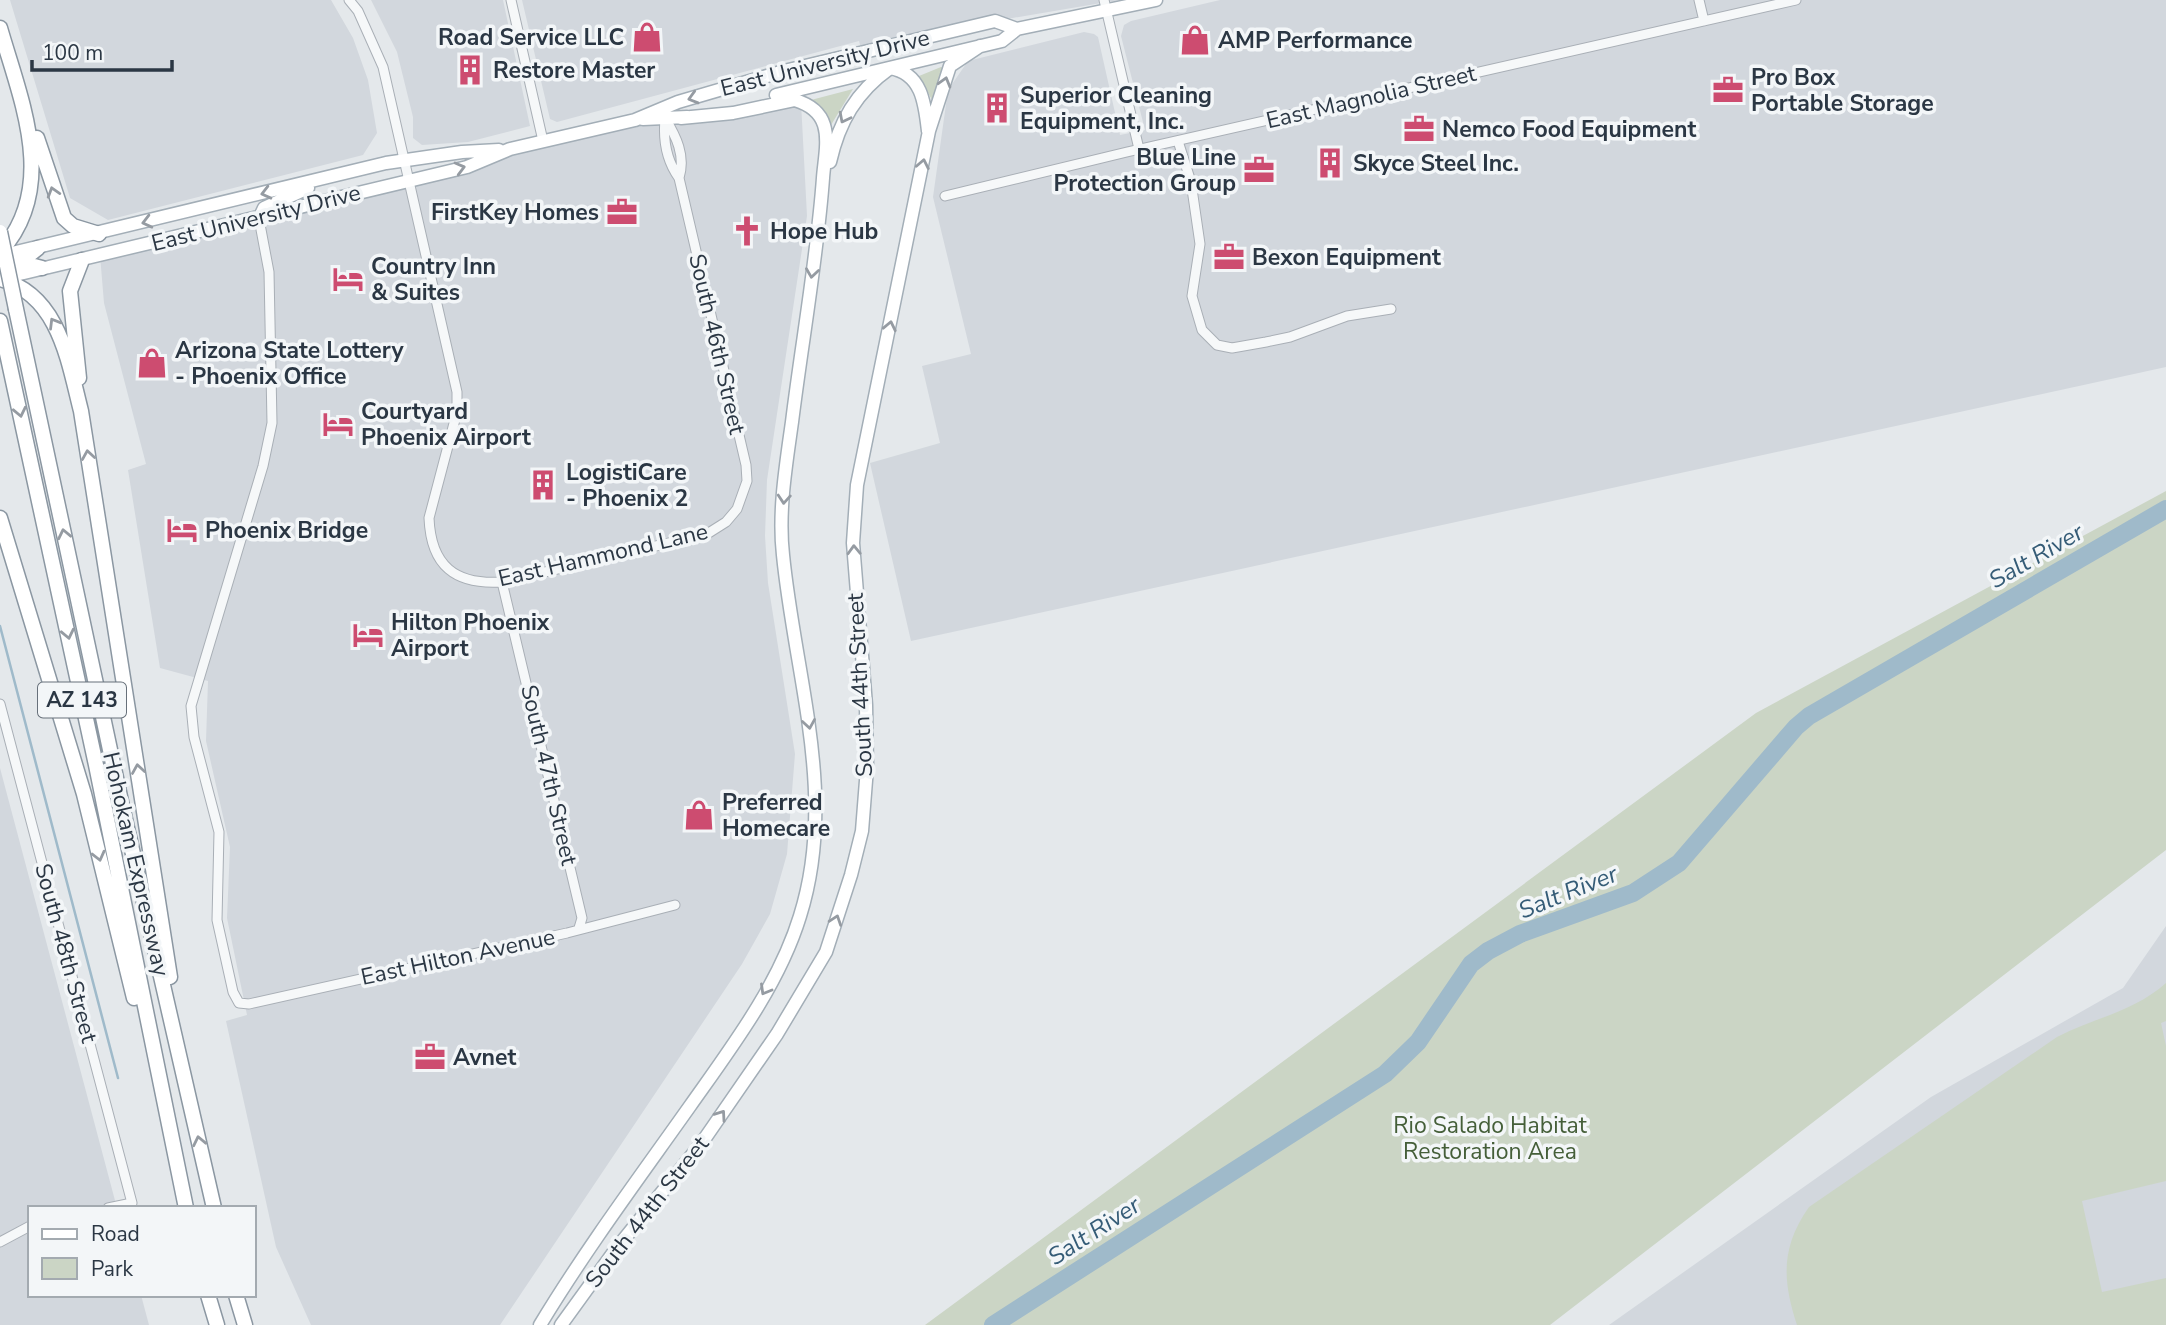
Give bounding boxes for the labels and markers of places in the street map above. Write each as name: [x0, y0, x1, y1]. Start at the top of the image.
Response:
shop icon: Road Service LLC: [630, 20, 664, 54]
place label: Road Service LLC: [438, 22, 624, 53]
shop icon: AMP Performance: [1178, 23, 1212, 57]
place label: AMP Performance: [1218, 25, 1412, 56]
building icon: Restore Master: [453, 53, 487, 87]
place label: Restore Master: [493, 55, 655, 86]
place label: Pro Box Portable Storage: [1751, 62, 1934, 119]
office icon: Pro Box Portable Storage: [1711, 73, 1745, 107]
place label: Superior Cleaning Equipment, Inc.: [1020, 80, 1212, 137]
building icon: Superior Cleaning Equipment, Inc.: [980, 91, 1014, 125]
office icon: Nemco Food Equipment: [1402, 112, 1436, 146]
place label: Nemco Food Equipment: [1442, 114, 1696, 145]
place label: Blue Line Protection Group: [1053, 142, 1236, 199]
building icon: Skyce Steel Inc.: [1313, 146, 1347, 180]
place label: Skyce Steel Inc.: [1353, 148, 1519, 179]
office icon: Blue Line Protection Group: [1242, 153, 1276, 187]
office icon: FirstKey Homes: [605, 195, 639, 229]
place label: FirstKey Homes: [431, 197, 599, 228]
church icon: Hope Hub: [730, 214, 764, 248]
place label: Hope Hub: [770, 216, 878, 247]
office icon: Bexon Equipment: [1212, 240, 1246, 274]
place label: Bexon Equipment: [1252, 242, 1441, 273]
place label: Country Inn & Suites: [371, 251, 496, 308]
hotel icon: Country Inn & Suites: [331, 262, 365, 296]
place label: Arizona State Lottery - Phoenix Office: [175, 335, 404, 392]
shop icon: Arizona State Lottery - Phoenix Office: [135, 346, 169, 380]
place label: Courtyard Phoenix Airport: [361, 396, 531, 453]
hotel icon: Courtyard Phoenix Airport: [321, 407, 355, 441]
place label: LogistiCare - Phoenix 2: [566, 457, 688, 514]
building icon: LogistiCare - Phoenix 2: [526, 468, 560, 502]
hotel icon: Phoenix Bridge: [165, 513, 199, 547]
place label: Phoenix Bridge: [205, 515, 368, 546]
place label: Hilton Phoenix Airport: [391, 607, 550, 664]
hotel icon: Hilton Phoenix Airport: [351, 618, 385, 652]
place label: Preferred Homecare: [722, 787, 830, 844]
shop icon: Preferred Homecare: [682, 798, 716, 832]
office icon: Avnet: [413, 1040, 447, 1074]
place label: Avnet: [453, 1042, 516, 1073]

